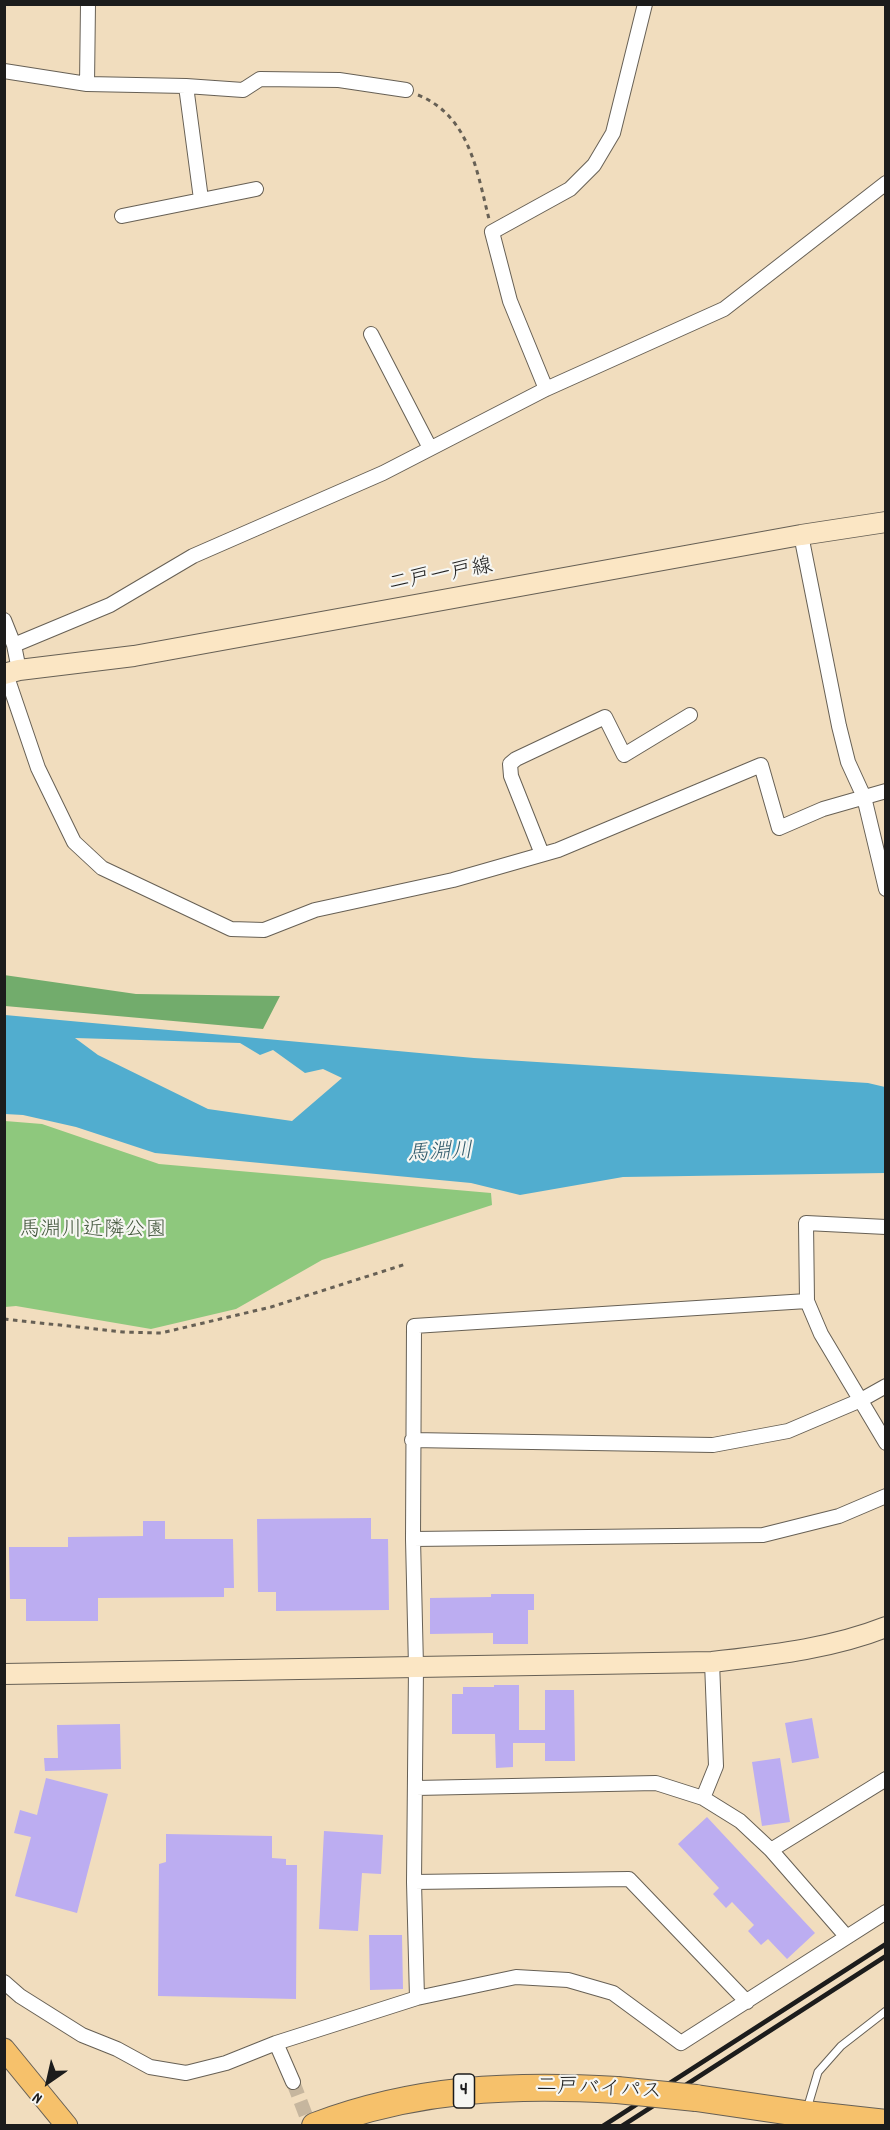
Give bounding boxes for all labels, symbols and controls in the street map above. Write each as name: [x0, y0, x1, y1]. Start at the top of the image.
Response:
street label: 二戸一戸線: [387, 555, 495, 599]
water label: 馬淵川: [406, 1140, 474, 1170]
park label: 馬淵川近隣公園: [20, 1219, 166, 1245]
north arrow: [18, 2052, 78, 2112]
road number: 4: [454, 2074, 474, 2108]
street label: 二戸バイパス: [535, 2075, 663, 2107]
text: N: [28, 2086, 47, 2109]

